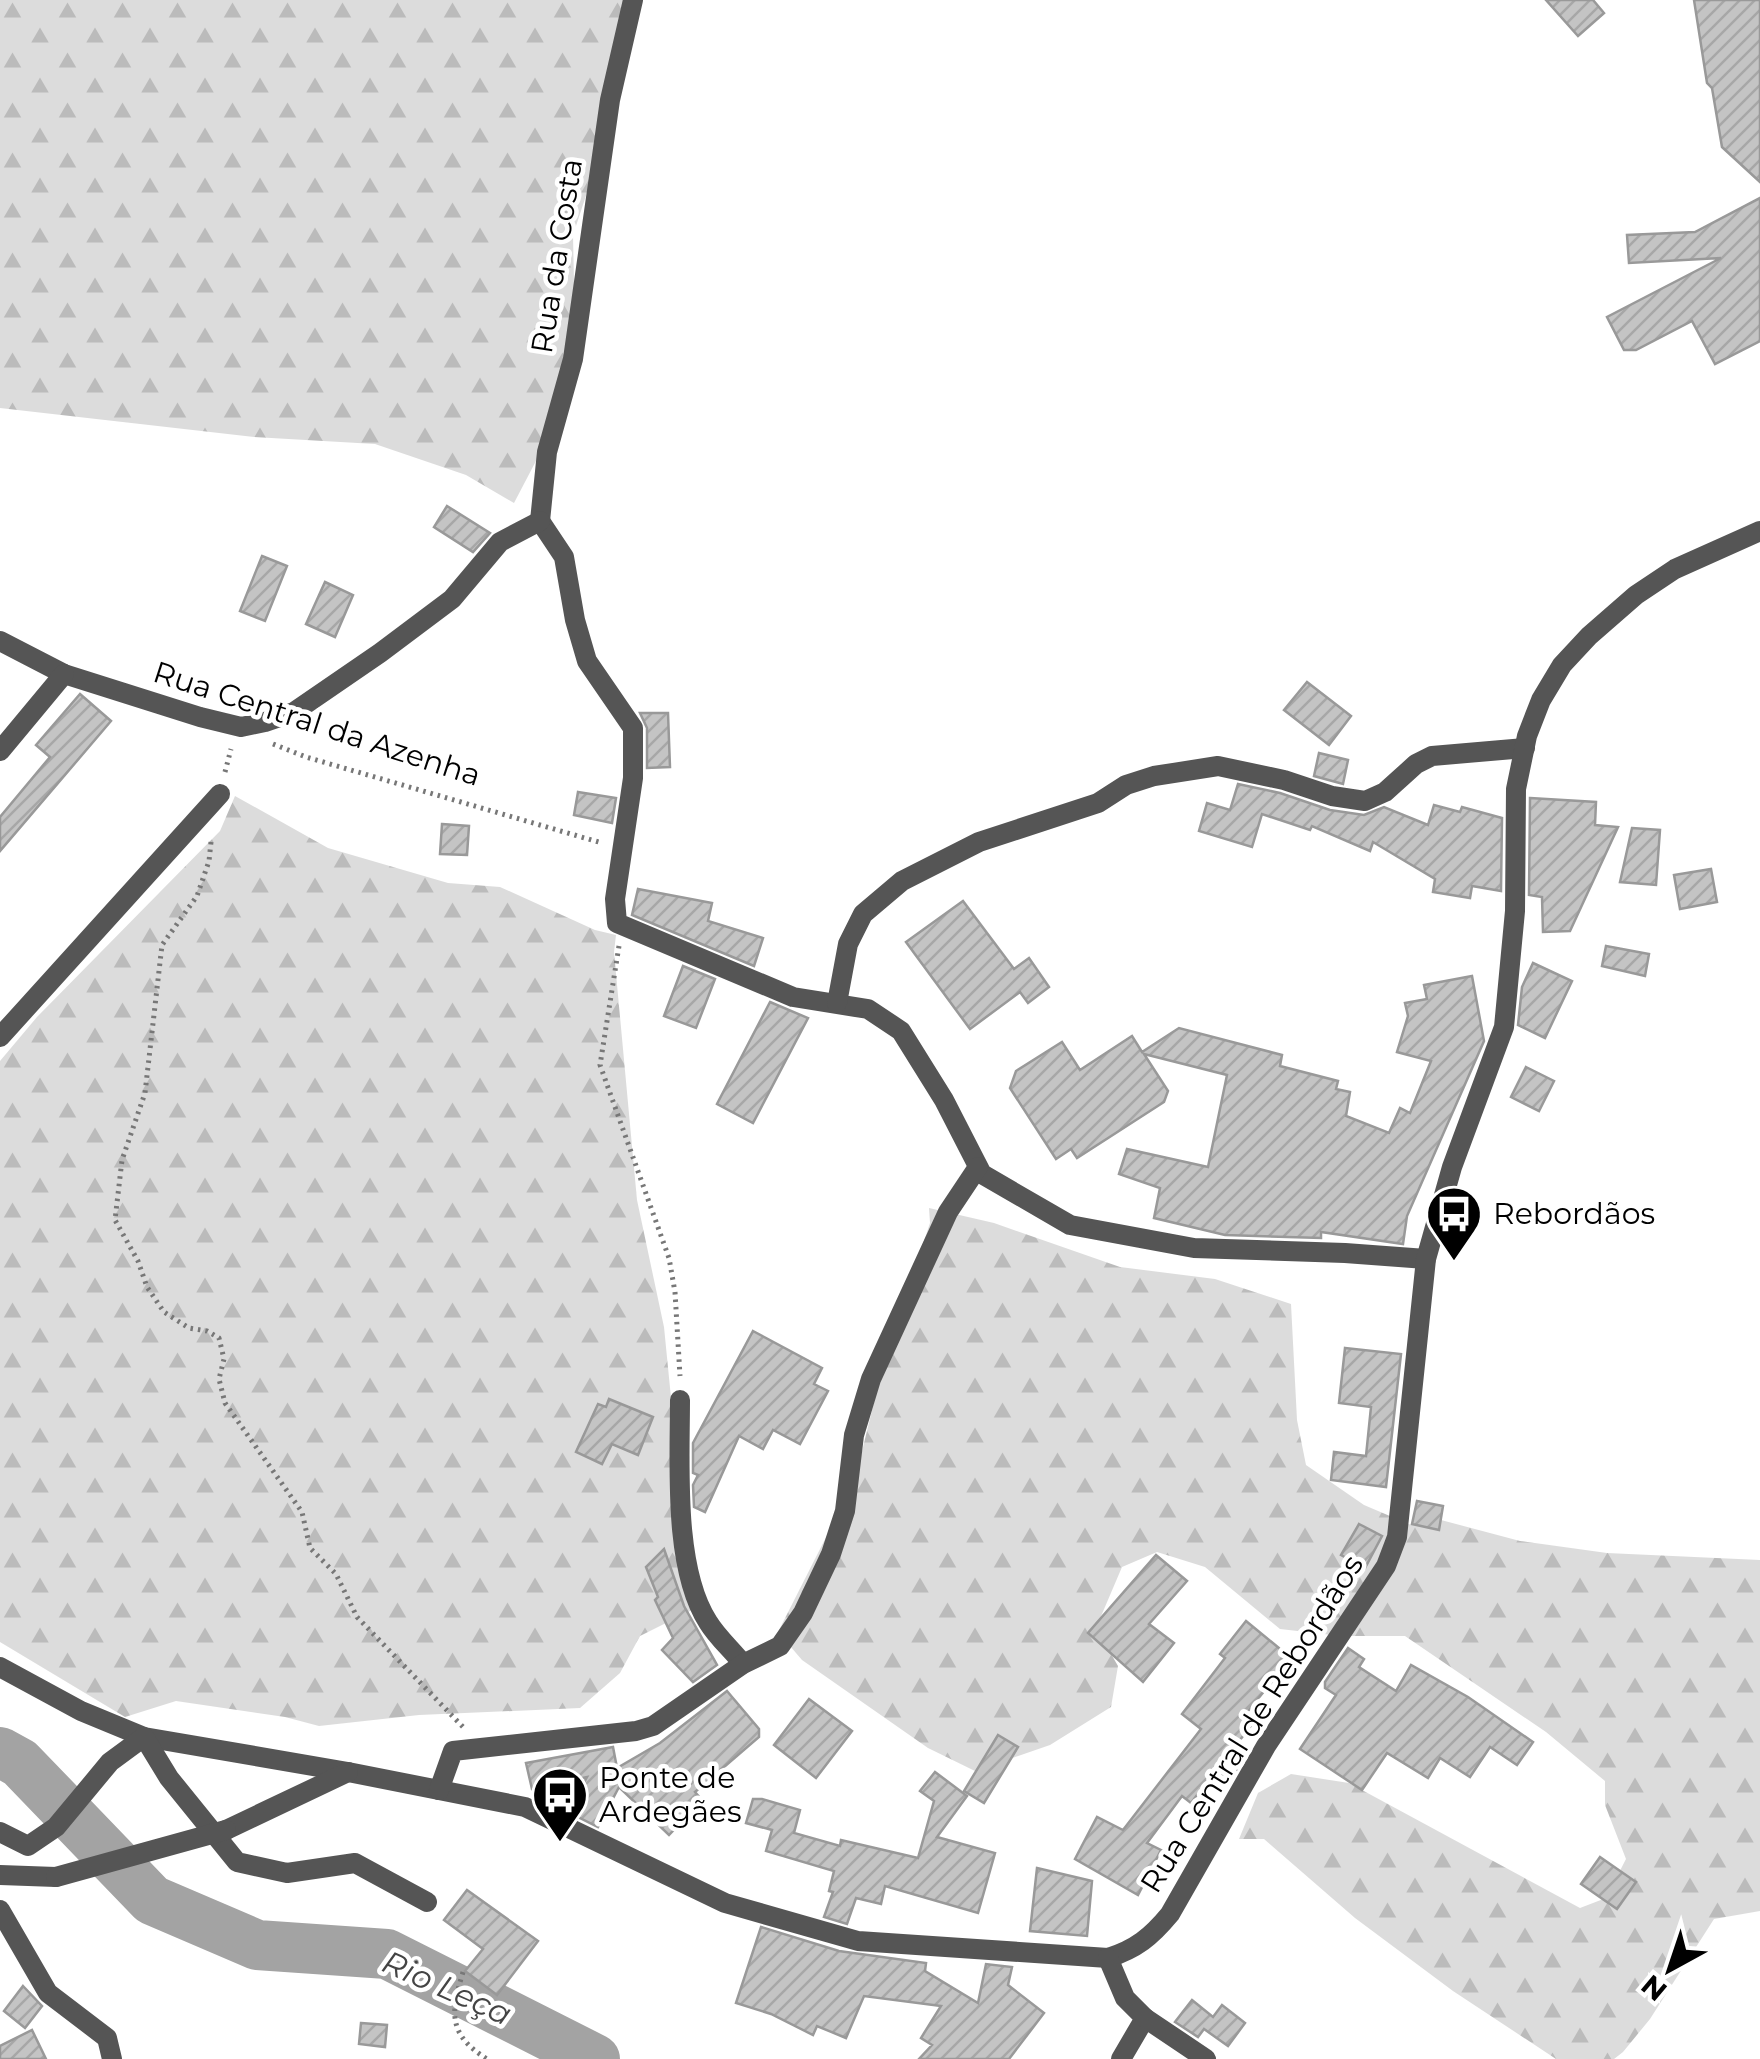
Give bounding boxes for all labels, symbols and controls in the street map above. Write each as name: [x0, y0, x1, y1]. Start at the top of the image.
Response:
street label: Rua da Costa: [523, 156, 590, 356]
street label: Rua Central da Azenha: [149, 653, 485, 794]
bus stop icon: Rebordãos: [1424, 1184, 1484, 1263]
place label: Rebordãos: [1493, 1195, 1655, 1232]
street label: Rua Central de Rebordãos: [1132, 1548, 1371, 1900]
place label: Ponte de Ardegães: [599, 1759, 742, 1830]
bus stop icon: Ponte de Ardegães: [530, 1765, 590, 1844]
north arrow: [1620, 1919, 1720, 2019]
water label: Rio Leça: [376, 1942, 518, 2033]
text: N: [1634, 1968, 1674, 2008]

